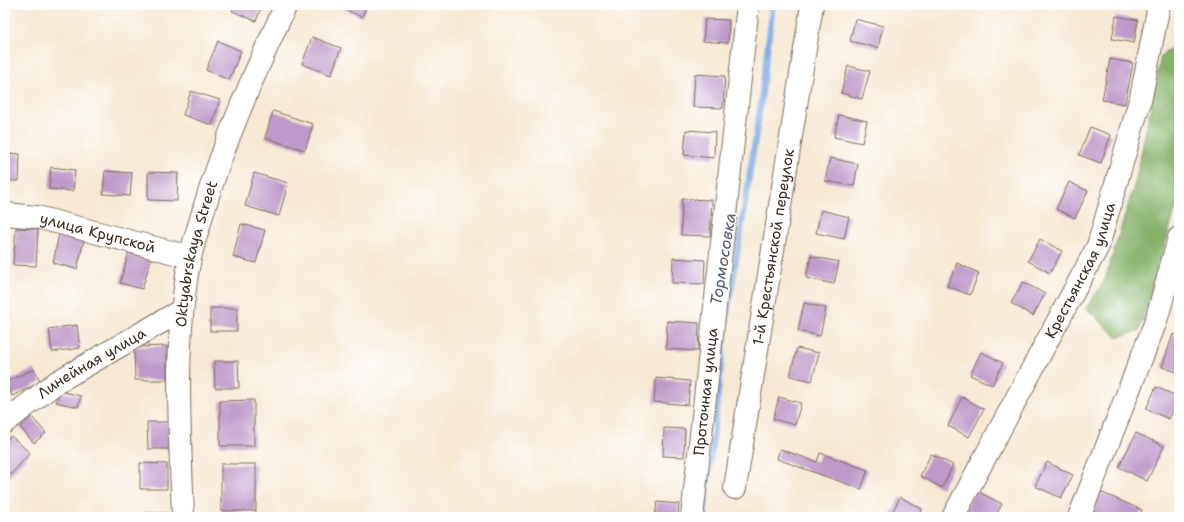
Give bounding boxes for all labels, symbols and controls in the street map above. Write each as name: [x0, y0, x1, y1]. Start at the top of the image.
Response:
street label: 1-й Крестьянской переулок: [748, 147, 799, 347]
street label: Oktyabrskaya Street: [171, 178, 222, 328]
street label: Крестьянская улица: [1040, 199, 1120, 342]
street label: улица Крупской: [38, 208, 158, 258]
water label: Тормосовка: [705, 211, 741, 307]
street label: Линейная улица: [33, 323, 150, 404]
street label: Проточная улица: [689, 326, 723, 457]

